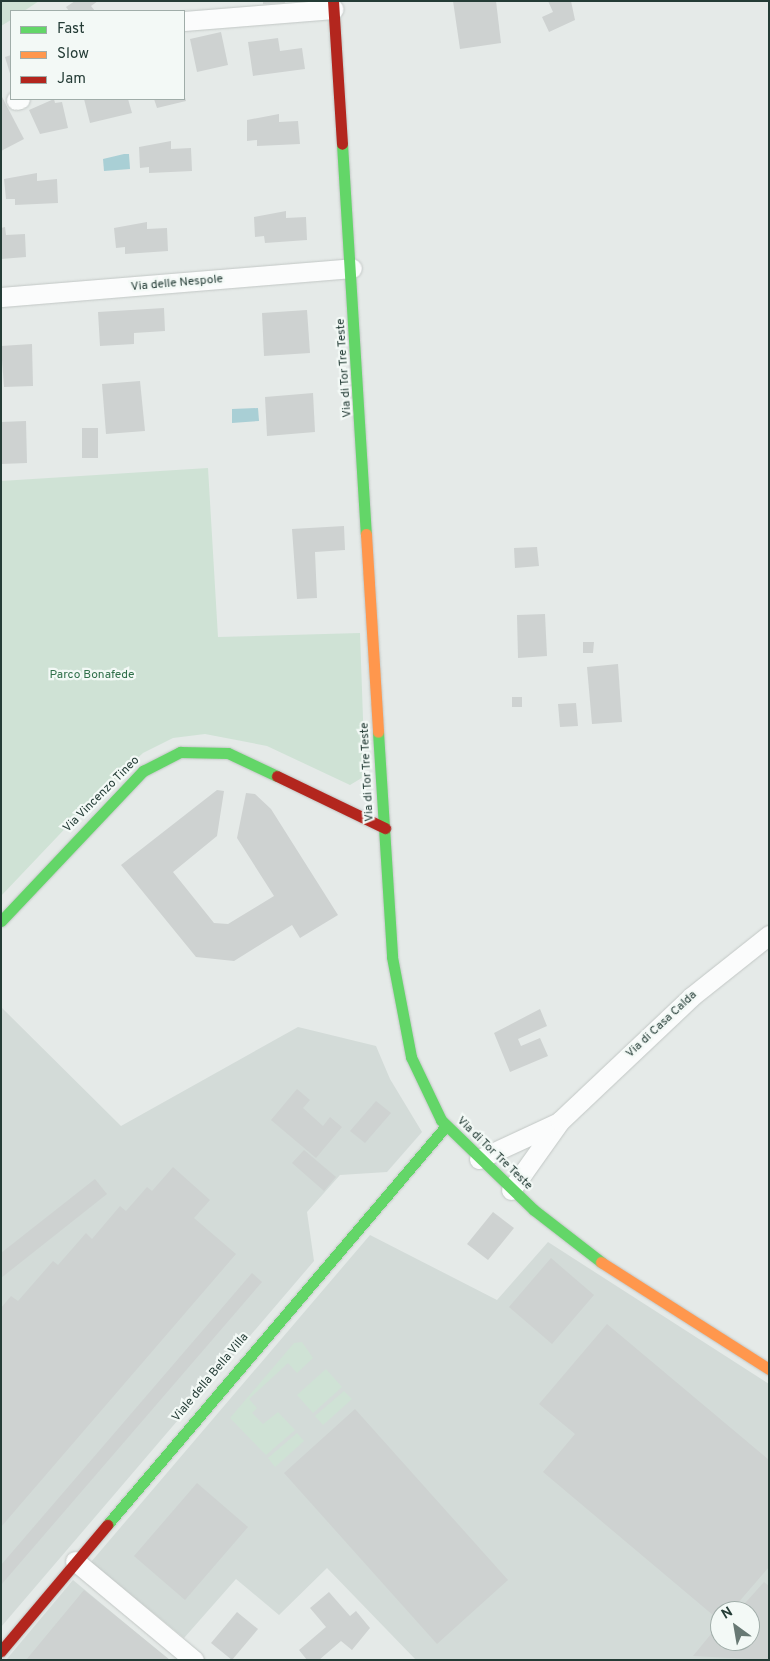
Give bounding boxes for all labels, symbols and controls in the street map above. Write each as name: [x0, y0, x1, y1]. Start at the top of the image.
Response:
legend: [10, 10, 185, 100]
text: Fast: [57, 20, 85, 39]
text: Slow: [57, 45, 89, 64]
text: Jam: [57, 70, 86, 89]
street label: Via delle Nespole: [130, 273, 224, 295]
street label: Via di Tor Tre Teste: [334, 317, 356, 419]
park label: Parco Bonafede: [49, 669, 135, 683]
street label: Via di Tor Tre Teste: [358, 721, 378, 823]
street label: Via Vincenzo Tineo: [60, 753, 144, 837]
street label: Via di Casa Calda: [624, 988, 700, 1062]
street label: Via di Tor Tre Teste: [453, 1114, 535, 1194]
street label: Viale della Bella Villa: [170, 1331, 252, 1425]
north arrow: [710, 1601, 760, 1651]
text: N: [719, 1604, 736, 1624]

